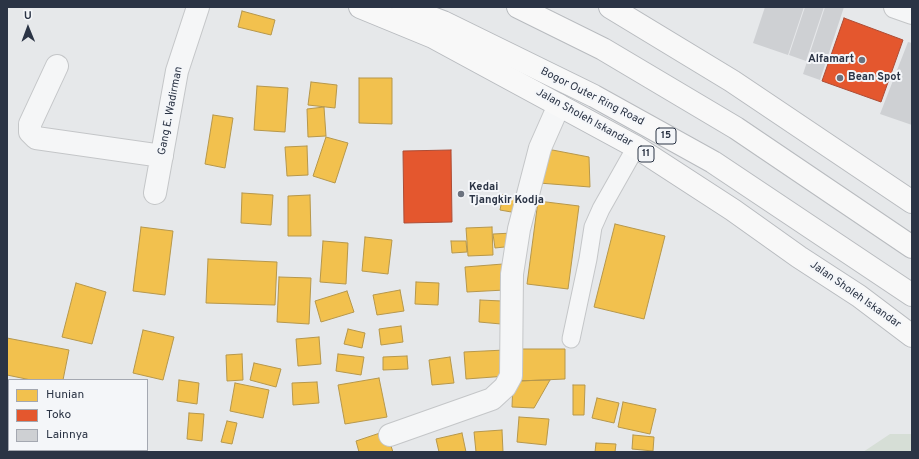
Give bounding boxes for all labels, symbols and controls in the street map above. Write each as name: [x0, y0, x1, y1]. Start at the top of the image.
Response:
north arrow: [8, 8, 48, 48]
text: U: [24, 9, 32, 23]
place label: Alfamart: [808, 53, 854, 67]
marker: Alfamart: [857, 55, 867, 65]
street label: Bogor Outer Ring Road: [538, 65, 646, 129]
street label: Gang E. Wadirman: [156, 66, 186, 156]
place label: Bean Spot: [848, 71, 901, 85]
marker: Bean Spot: [835, 73, 845, 83]
street label: Jalan Sholeh Iskandar: [533, 86, 635, 150]
road number: 15: [656, 128, 676, 144]
road number: 11: [638, 146, 654, 162]
place label: Kedai Tjangkir Kodja: [469, 181, 544, 207]
marker: Kedai Tjangkir Kodja: [456, 189, 466, 199]
street label: Jalan Sholeh Iskandar: [807, 259, 903, 331]
legend: [8, 379, 148, 451]
text: Hunian: [46, 387, 84, 403]
text: Toko: [46, 407, 71, 423]
text: Lainnya: [46, 427, 88, 443]

